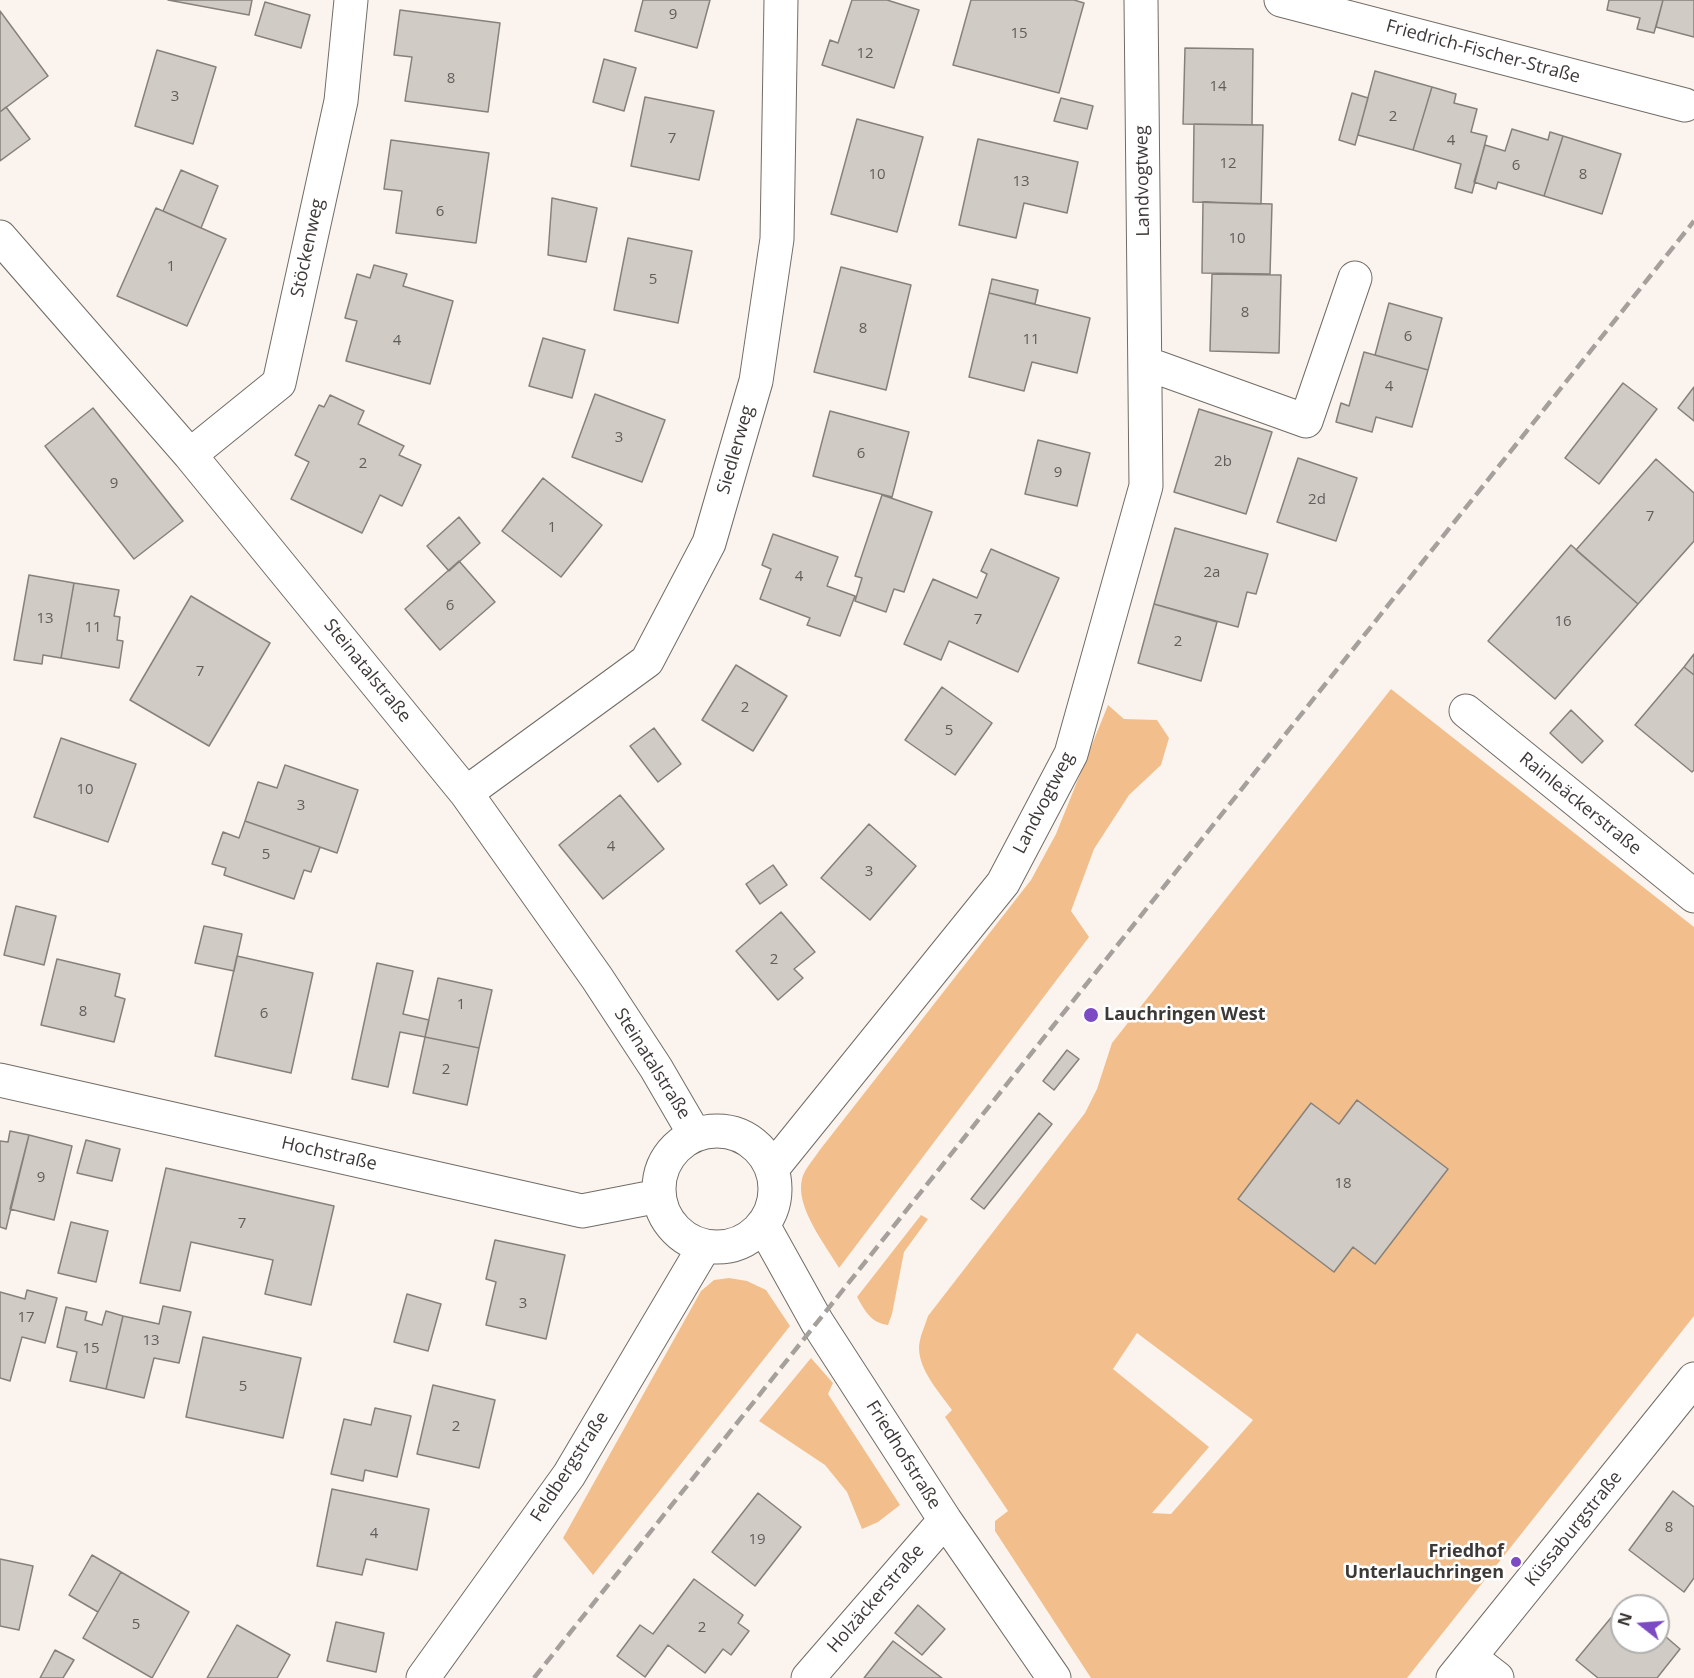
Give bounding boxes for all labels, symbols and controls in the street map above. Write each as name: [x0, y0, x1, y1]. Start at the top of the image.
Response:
house number: 9: [669, 6, 677, 24]
street label: Friedrich-Fischer-Straße: [1384, 16, 1582, 88]
house number: 15: [1010, 25, 1028, 43]
house number: 12: [856, 45, 874, 63]
house number: 8: [447, 70, 455, 88]
house number: 14: [1209, 78, 1227, 96]
house number: 3: [171, 88, 179, 106]
house number: 2: [1389, 108, 1397, 126]
street label: Landvogtweg: [1131, 125, 1155, 237]
house number: 7: [668, 130, 676, 148]
house number: 4: [1447, 132, 1455, 150]
house number: 12: [1219, 155, 1237, 173]
house number: 6: [1512, 157, 1520, 175]
house number: 10: [868, 166, 886, 184]
house number: 8: [1579, 166, 1587, 184]
house number: 13: [1012, 173, 1030, 191]
street label: Stöckenweg: [287, 197, 329, 299]
house number: 6: [436, 203, 444, 221]
house number: 10: [1228, 230, 1246, 248]
house number: 1: [167, 258, 175, 276]
house number: 5: [649, 271, 657, 289]
house number: 8: [1241, 304, 1249, 322]
house number: 8: [859, 320, 867, 338]
house number: 6: [1404, 328, 1412, 346]
house number: 11: [1022, 331, 1040, 349]
house number: 4: [393, 332, 401, 350]
house number: 4: [1385, 378, 1393, 396]
street label: Siedlerweg: [713, 403, 759, 497]
house number: 3: [615, 429, 623, 447]
house number: 6: [857, 445, 865, 463]
house number: 2b: [1214, 453, 1232, 471]
house number: 2: [359, 455, 367, 473]
house number: 9: [1054, 464, 1062, 482]
house number: 9: [110, 475, 118, 493]
house number: 2d: [1308, 491, 1326, 509]
house number: 7: [1646, 508, 1654, 526]
house number: 1: [548, 519, 556, 537]
house number: 2a: [1204, 564, 1220, 582]
house number: 4: [795, 568, 803, 586]
house number: 6: [446, 597, 454, 615]
house number: 13: [36, 610, 54, 628]
house number: 7: [974, 611, 982, 629]
house number: 16: [1554, 613, 1572, 631]
street label: Steinatalstraße: [319, 615, 415, 727]
house number: 11: [84, 619, 102, 637]
house number: 2: [1174, 633, 1182, 651]
house number: 7: [196, 663, 204, 681]
house number: 2: [741, 699, 749, 717]
house number: 5: [945, 722, 953, 740]
street label: Rainleäckerstraße: [1515, 748, 1645, 860]
street label: Landvogtweg: [1009, 749, 1079, 857]
house number: 10: [76, 781, 94, 799]
house number: 3: [297, 797, 305, 815]
house number: 4: [607, 838, 615, 856]
house number: 5: [262, 846, 270, 864]
house number: 3: [865, 863, 873, 881]
house number: 2: [770, 951, 778, 969]
house number: 1: [457, 996, 465, 1014]
house number: 8: [79, 1003, 87, 1021]
place label: Lauchringen West: [1104, 1004, 1266, 1026]
house number: 6: [260, 1005, 268, 1023]
street label: Steinatalstraße: [609, 1005, 695, 1123]
marker: Lauchringen West: [1082, 1006, 1100, 1024]
house number: 2: [442, 1061, 450, 1079]
street label: Hochstraße: [279, 1133, 379, 1175]
house number: 9: [37, 1169, 45, 1187]
house number: 18: [1334, 1175, 1352, 1193]
house number: 7: [238, 1215, 246, 1233]
house number: 3: [519, 1295, 527, 1313]
house number: 17: [17, 1309, 35, 1327]
house number: 13: [142, 1332, 160, 1350]
house number: 15: [82, 1340, 100, 1358]
house number: 5: [239, 1378, 247, 1396]
street label: Friedhofstraße: [861, 1397, 945, 1513]
street label: Feldbergstraße: [526, 1408, 614, 1526]
house number: 2: [452, 1418, 460, 1436]
street label: Küssaburgstraße: [1521, 1467, 1627, 1591]
house number: 8: [1665, 1519, 1673, 1537]
house number: 4: [370, 1525, 378, 1543]
house number: 19: [748, 1531, 766, 1549]
street label: Holzäckerstraße: [823, 1540, 929, 1658]
place label: Friedhof Unterlauchringen: [1345, 1541, 1504, 1584]
marker: Friedhof Unterlauchringen: [1509, 1555, 1523, 1569]
north arrow: [1610, 1594, 1670, 1654]
text: N: [1612, 1610, 1637, 1629]
house number: 5: [132, 1616, 140, 1634]
house number: 2: [698, 1619, 706, 1637]

